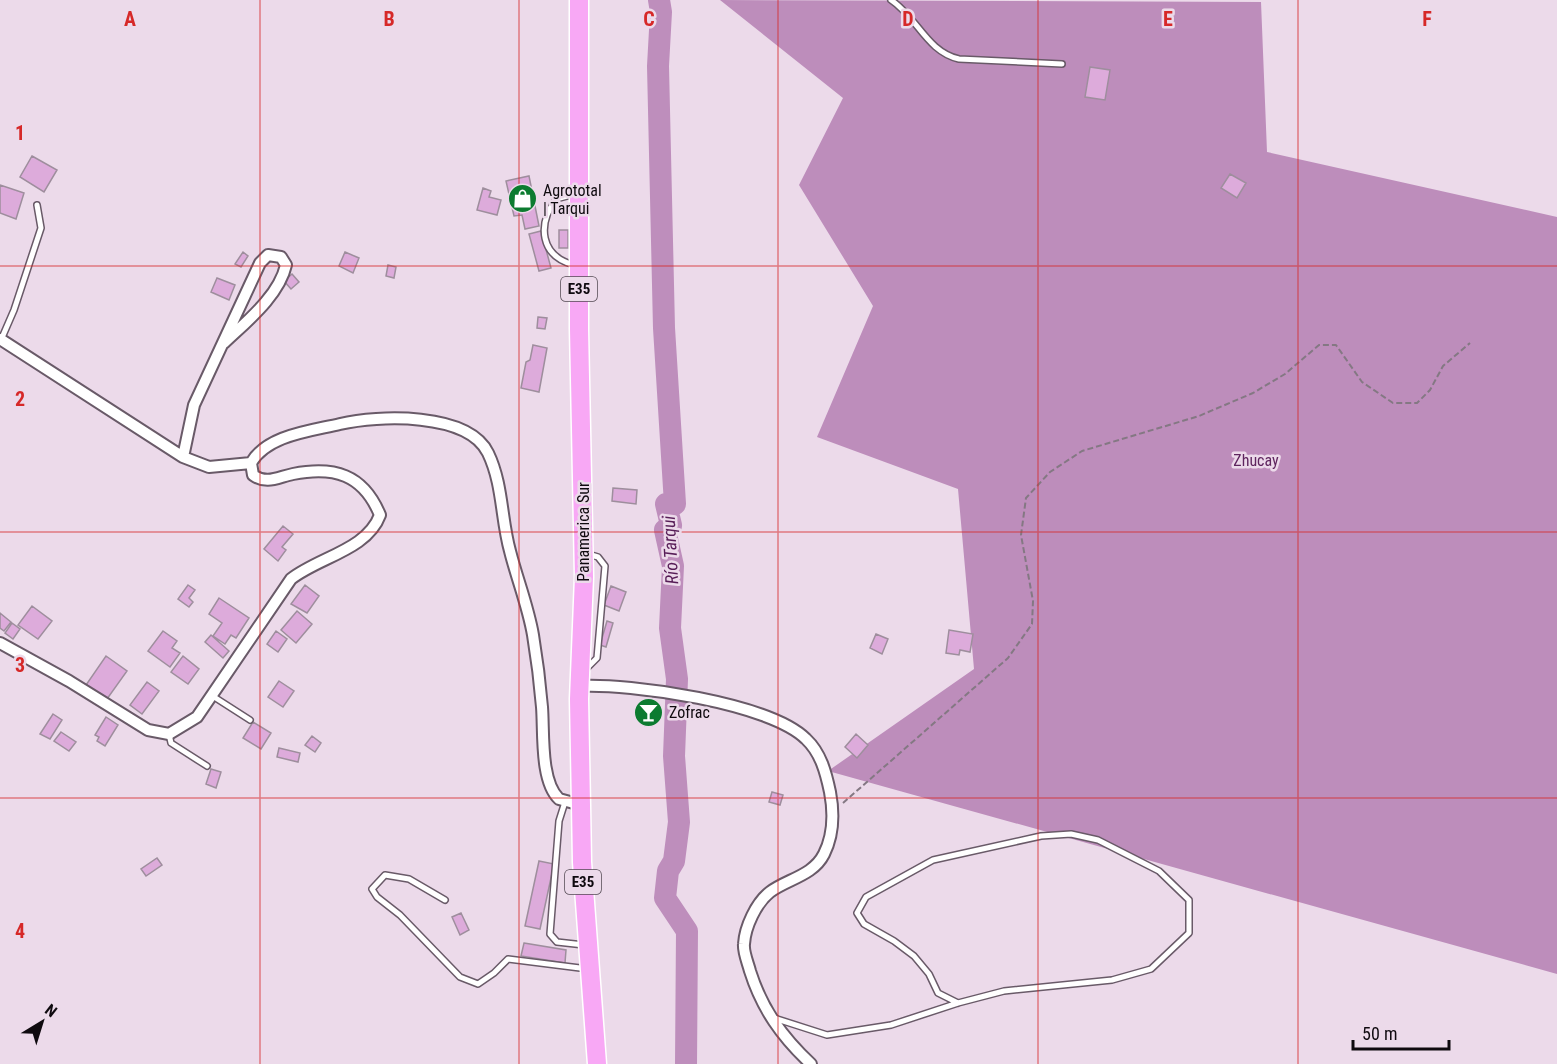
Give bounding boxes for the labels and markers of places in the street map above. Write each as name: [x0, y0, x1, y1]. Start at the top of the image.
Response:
place label: Agrototal | Tarqui: [543, 181, 602, 218]
shop icon: Agrototal | Tarqui: [506, 183, 538, 215]
bar icon: Zofrac: [632, 696, 664, 728]
place label: Zofrac: [669, 703, 710, 722]

